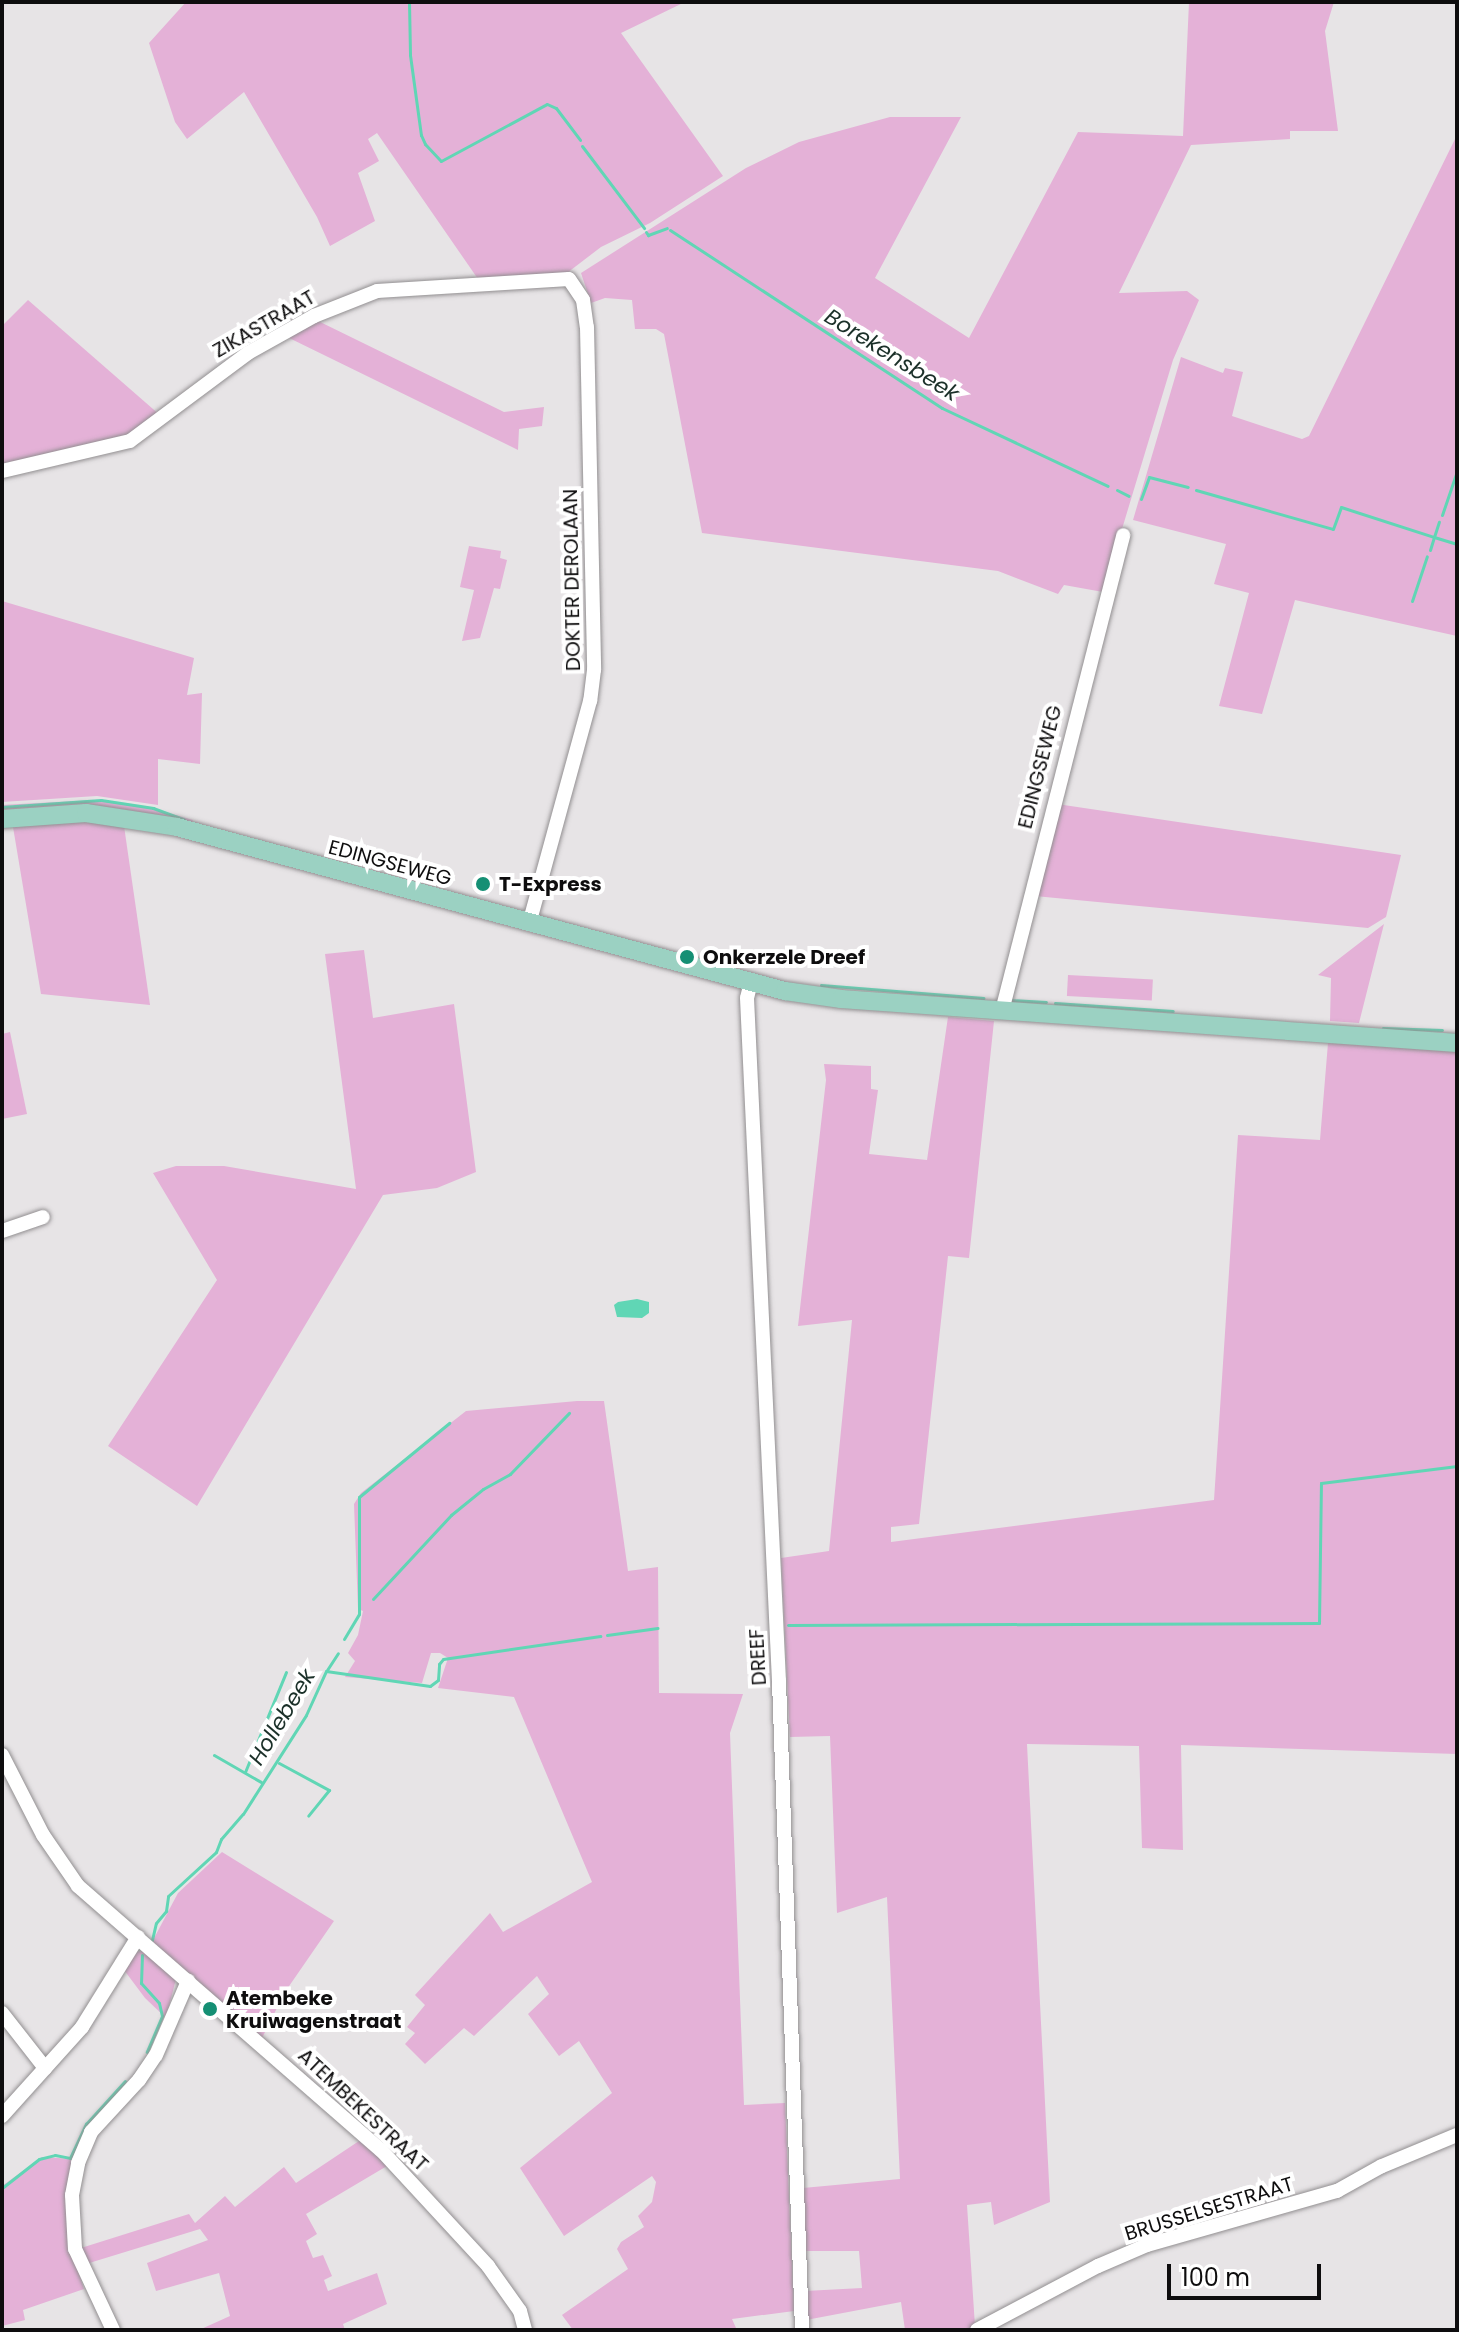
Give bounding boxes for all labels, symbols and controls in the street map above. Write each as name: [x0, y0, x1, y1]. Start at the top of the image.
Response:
street label: ZIKASTRAAT: [209, 285, 319, 363]
water label: Borekensbeek: [820, 303, 964, 407]
street label: DOKTER DEROLAAN: [558, 489, 586, 671]
street label: EDINGSEWEG: [1013, 703, 1067, 831]
street label: EDINGSEWEG: [326, 835, 454, 891]
place label: T-Express: [499, 872, 602, 896]
marker: T-Express: [474, 875, 492, 893]
place label: Onkerzele Dreef: [703, 945, 865, 969]
marker: Onkerzele Dreef: [678, 948, 696, 966]
street label: DREEF: [745, 1628, 771, 1686]
water label: Hollebeek: [243, 1664, 321, 1770]
place label: Atembeke Kruiwagenstraat: [226, 1986, 401, 2033]
marker: Atembeke Kruiwagenstraat: [201, 2000, 219, 2018]
street label: ATEMBEKESTRAAT: [293, 2044, 433, 2176]
street label: BRUSSELSESTRAAT: [1122, 2172, 1296, 2246]
scale bar: [1171, 2248, 1325, 2298]
text: 100 m: [1181, 2261, 1250, 2294]

